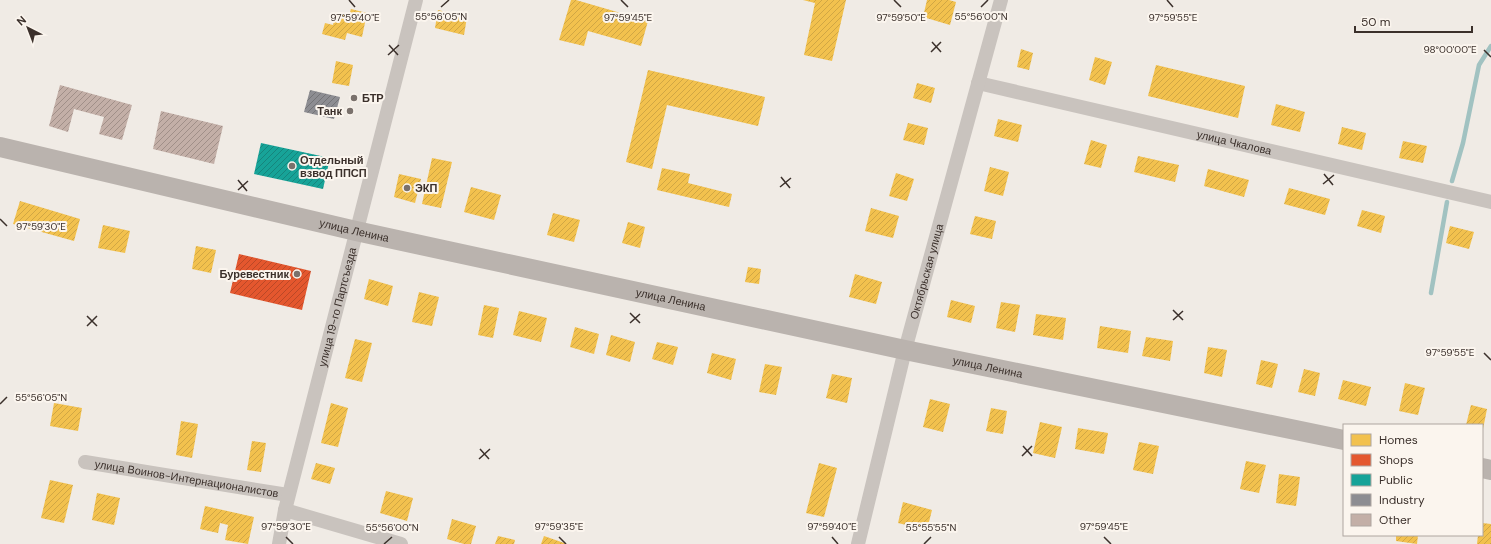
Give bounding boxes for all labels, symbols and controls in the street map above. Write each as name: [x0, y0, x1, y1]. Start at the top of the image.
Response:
north arrow: [8, 8, 48, 48]
scale bar: [1355, 8, 1472, 34]
text: 55°56'05"N: [415, 10, 467, 23]
text: 55°56'00"N: [954, 10, 1008, 23]
text: 97°59'40"E: [330, 11, 380, 24]
text: 97°59'45"E: [604, 11, 653, 24]
text: 97°59'50"E: [876, 11, 926, 24]
text: 97°59'55"E: [1149, 11, 1198, 24]
text: N: [14, 13, 29, 28]
text: 50 m: [1361, 14, 1390, 30]
text: 98°00'00"E: [1423, 43, 1477, 56]
place label: БТР: [362, 91, 384, 105]
marker: БТР: [349, 93, 359, 103]
place label: Танк: [317, 104, 342, 118]
marker: Танк: [345, 106, 355, 116]
street label: улица Чкалова: [1195, 127, 1274, 158]
place label: Отдельный взвод ППСП: [300, 153, 367, 180]
marker: Отдельный взвод ППСП: [287, 161, 297, 171]
place label: ЭКП: [415, 181, 438, 195]
marker: ЭКП: [402, 183, 412, 193]
street label: улица Ленина: [318, 216, 391, 245]
text: 97°59'30"E: [16, 220, 66, 233]
street label: Октябрьская улица: [907, 221, 947, 321]
street label: улица 19-го Партсъезда: [315, 245, 359, 368]
place label: Буревестник: [219, 267, 289, 281]
marker: Буревестник: [292, 269, 302, 279]
street label: улица Ленина: [635, 285, 708, 314]
text: 97°59'55"E: [1426, 346, 1475, 359]
street label: улица Ленина: [952, 353, 1025, 381]
text: 55°56'05"N: [15, 391, 67, 404]
legend: [1343, 424, 1483, 536]
text: Homes: [1379, 432, 1418, 448]
text: Shops: [1379, 452, 1414, 468]
street label: улица Воинов-Интернационалистов: [94, 457, 280, 500]
text: Public: [1379, 472, 1413, 488]
text: Industry: [1379, 492, 1425, 508]
text: Other: [1379, 512, 1412, 528]
text: 97°59'30"E: [261, 520, 311, 533]
text: 97°59'35"E: [535, 520, 584, 533]
text: 97°59'40"E: [807, 520, 857, 533]
text: 97°59'45"E: [1080, 520, 1129, 533]
text: 55°56'00"N: [365, 521, 419, 534]
text: 55°55'55"N: [906, 521, 956, 534]

